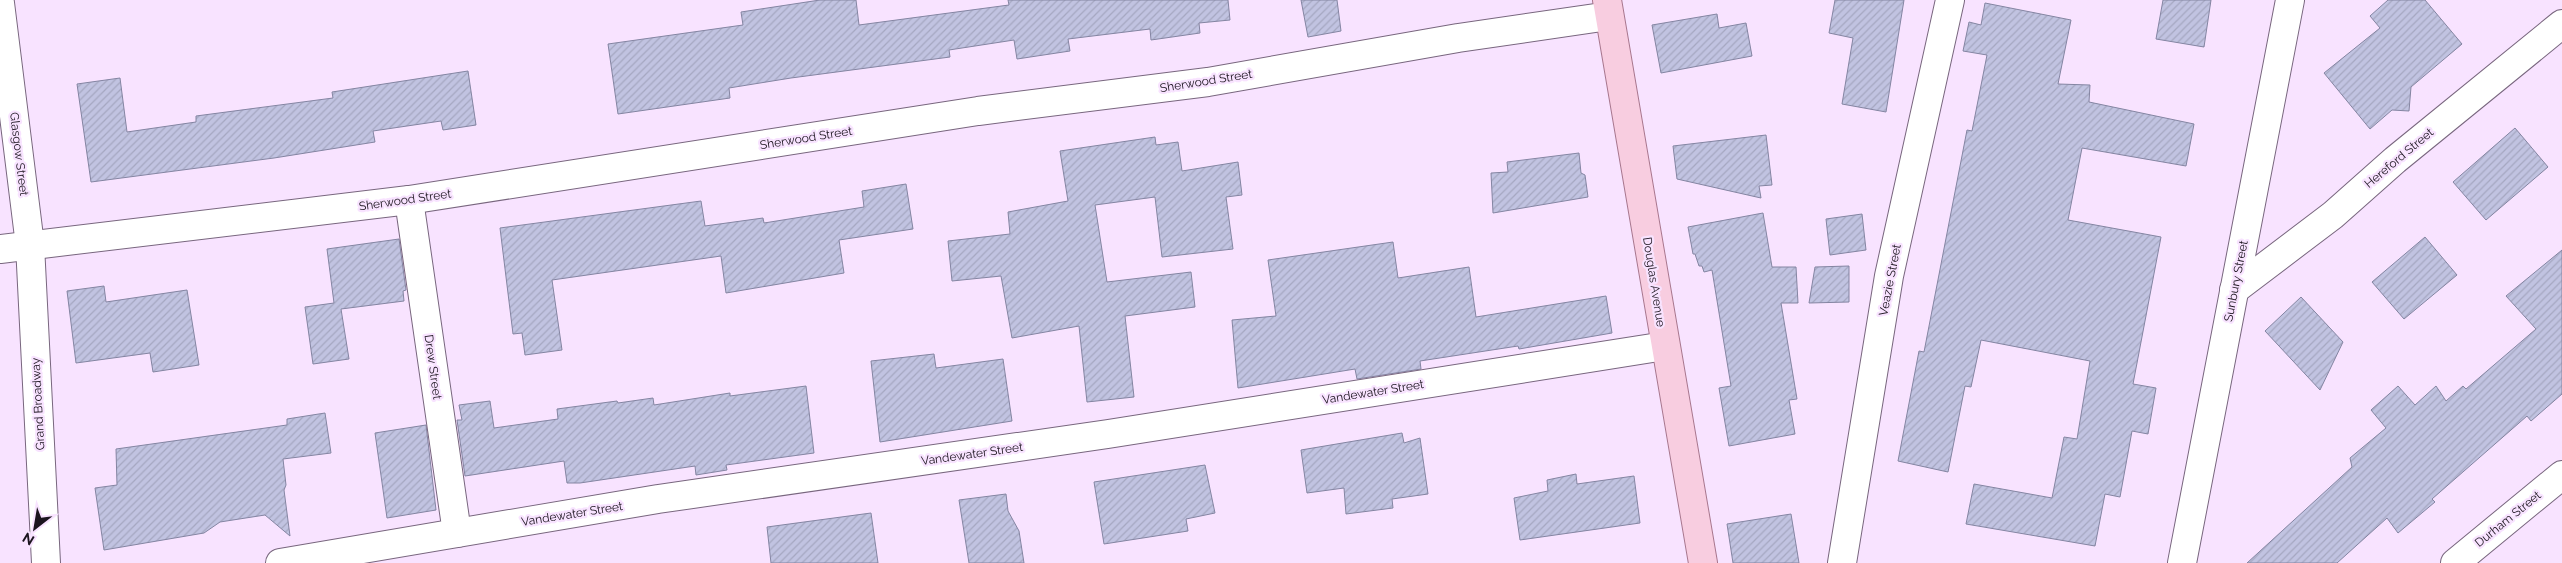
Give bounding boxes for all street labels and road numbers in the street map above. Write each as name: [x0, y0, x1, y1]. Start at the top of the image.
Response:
street label: Sherwood Street: [1159, 67, 1253, 95]
street label: Glasgow Street: [7, 111, 31, 197]
street label: Sherwood Street: [759, 124, 853, 152]
street label: Hereford Street: [2362, 125, 2436, 191]
street label: Sherwood Street: [358, 187, 452, 213]
street label: Douglas Avenue: [1640, 236, 1668, 328]
street label: Sunbury Street: [2221, 239, 2251, 323]
street label: Veazie Street: [1876, 243, 1904, 317]
street label: Drew Street: [422, 334, 444, 400]
street label: Grand Broadway: [29, 357, 47, 451]
street label: Vandewater Street: [1321, 377, 1425, 407]
street label: Vandewater Street: [920, 440, 1024, 468]
street label: Durham Street: [2472, 488, 2544, 550]
street label: Vandewater Street: [520, 499, 624, 529]

